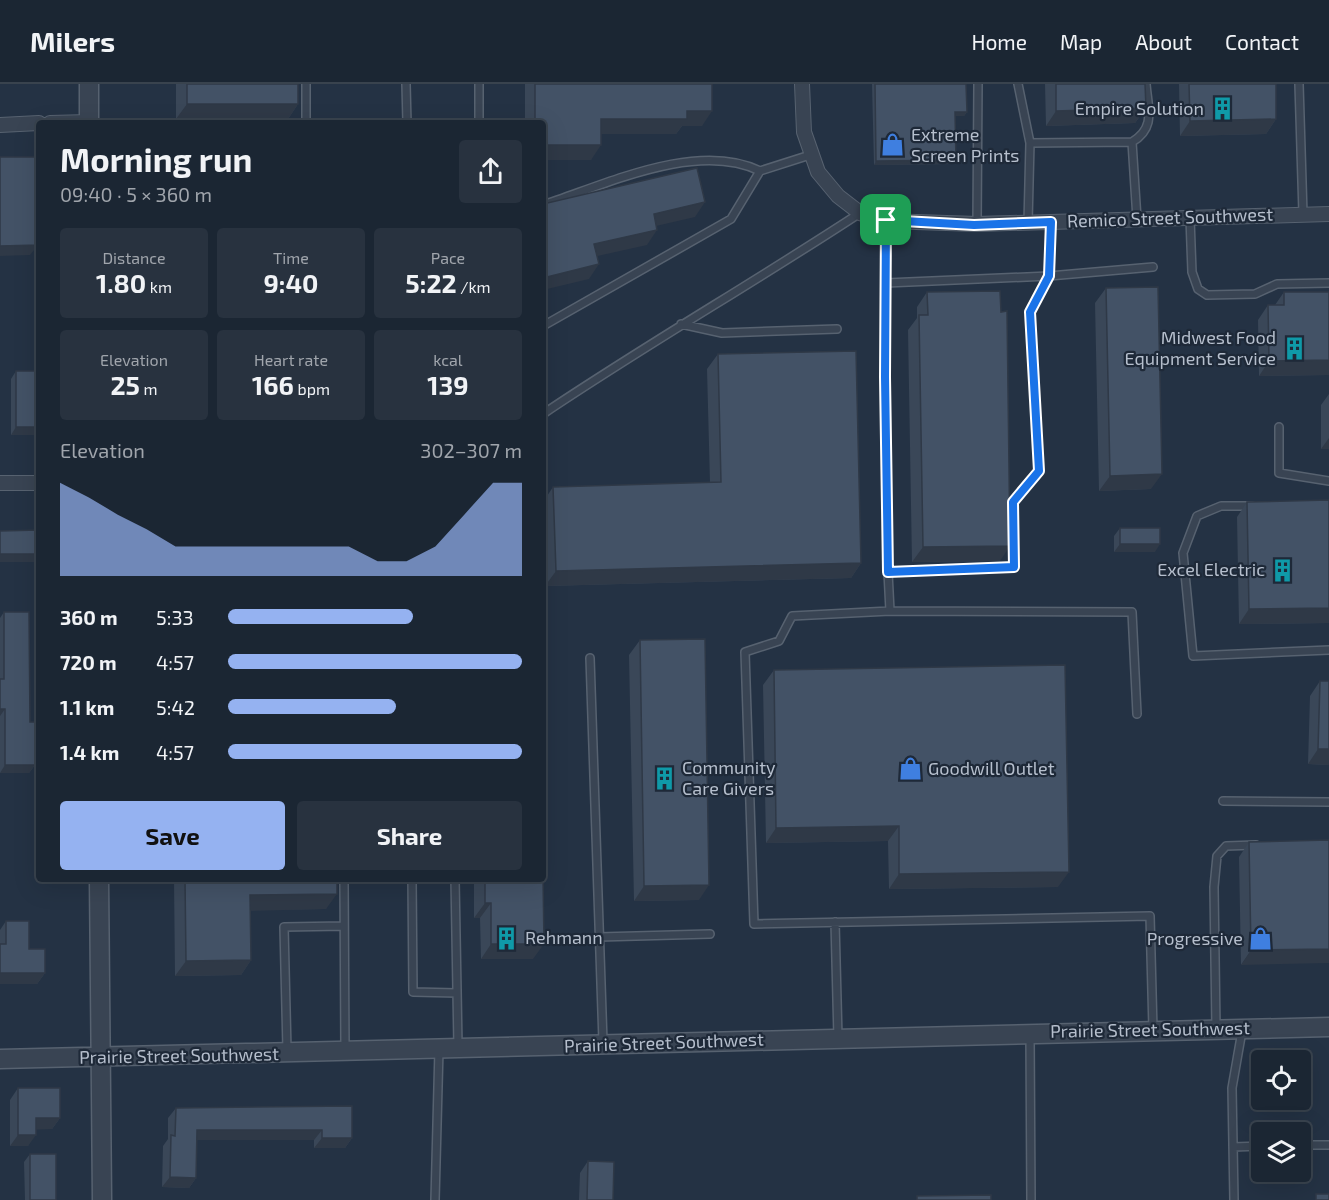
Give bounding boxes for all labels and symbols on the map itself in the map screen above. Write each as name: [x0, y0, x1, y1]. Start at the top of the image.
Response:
building icon: Empire Solution: [1209, 96, 1235, 122]
place label: Empire Solution: [1075, 97, 1204, 119]
place label: Extreme Screen Prints: [911, 123, 1019, 166]
shop icon: Extreme Screen Prints: [880, 132, 906, 158]
pin: [860, 194, 911, 245]
street label: Remico Street Southwest: [1067, 202, 1274, 232]
place label: Midwest Food Equipment Service: [1124, 326, 1276, 369]
building icon: Midwest Food Equipment Service: [1281, 335, 1307, 361]
building icon: Excel Electric: [1270, 557, 1296, 583]
place label: Excel Electric: [1157, 558, 1265, 580]
place label: Community Care Givers: [682, 756, 776, 799]
shop icon: Goodwill Outlet: [897, 756, 923, 782]
place label: Goodwill Outlet: [928, 757, 1055, 779]
building icon: Community Care Givers: [651, 765, 677, 791]
building icon: Rehmann: [494, 925, 520, 951]
place label: Rehmann: [525, 926, 603, 948]
shop icon: Progressive: [1248, 926, 1274, 952]
place label: Progressive: [1147, 927, 1243, 949]
street label: Prairie Street Southwest: [1050, 1016, 1250, 1042]
street label: Prairie Street Southwest: [564, 1028, 764, 1056]
street label: Prairie Street Southwest: [79, 1042, 279, 1068]

